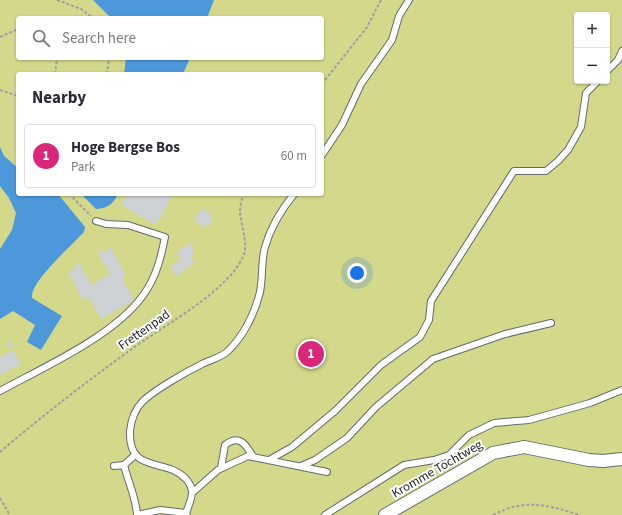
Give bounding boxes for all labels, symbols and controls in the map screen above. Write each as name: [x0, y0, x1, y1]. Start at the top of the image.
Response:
map controls: [574, 12, 610, 84]
button: +: [574, 12, 610, 48]
search box: [16, 16, 324, 60]
icon: search: [30, 27, 52, 49]
text: Search here: [62, 28, 136, 49]
button: −: [574, 48, 610, 84]
text: Nearby: [32, 86, 86, 110]
text: Hoge Bergse Bos: [71, 137, 180, 158]
text: 1: [43, 147, 49, 165]
text: 60 m: [281, 147, 307, 165]
text: Park: [71, 158, 95, 176]
your location: [347, 263, 367, 283]
street label: Frettenpad: [114, 306, 174, 354]
pin: 1: [298, 339, 324, 369]
street label: Kromme Tochtweg: [388, 435, 486, 502]

